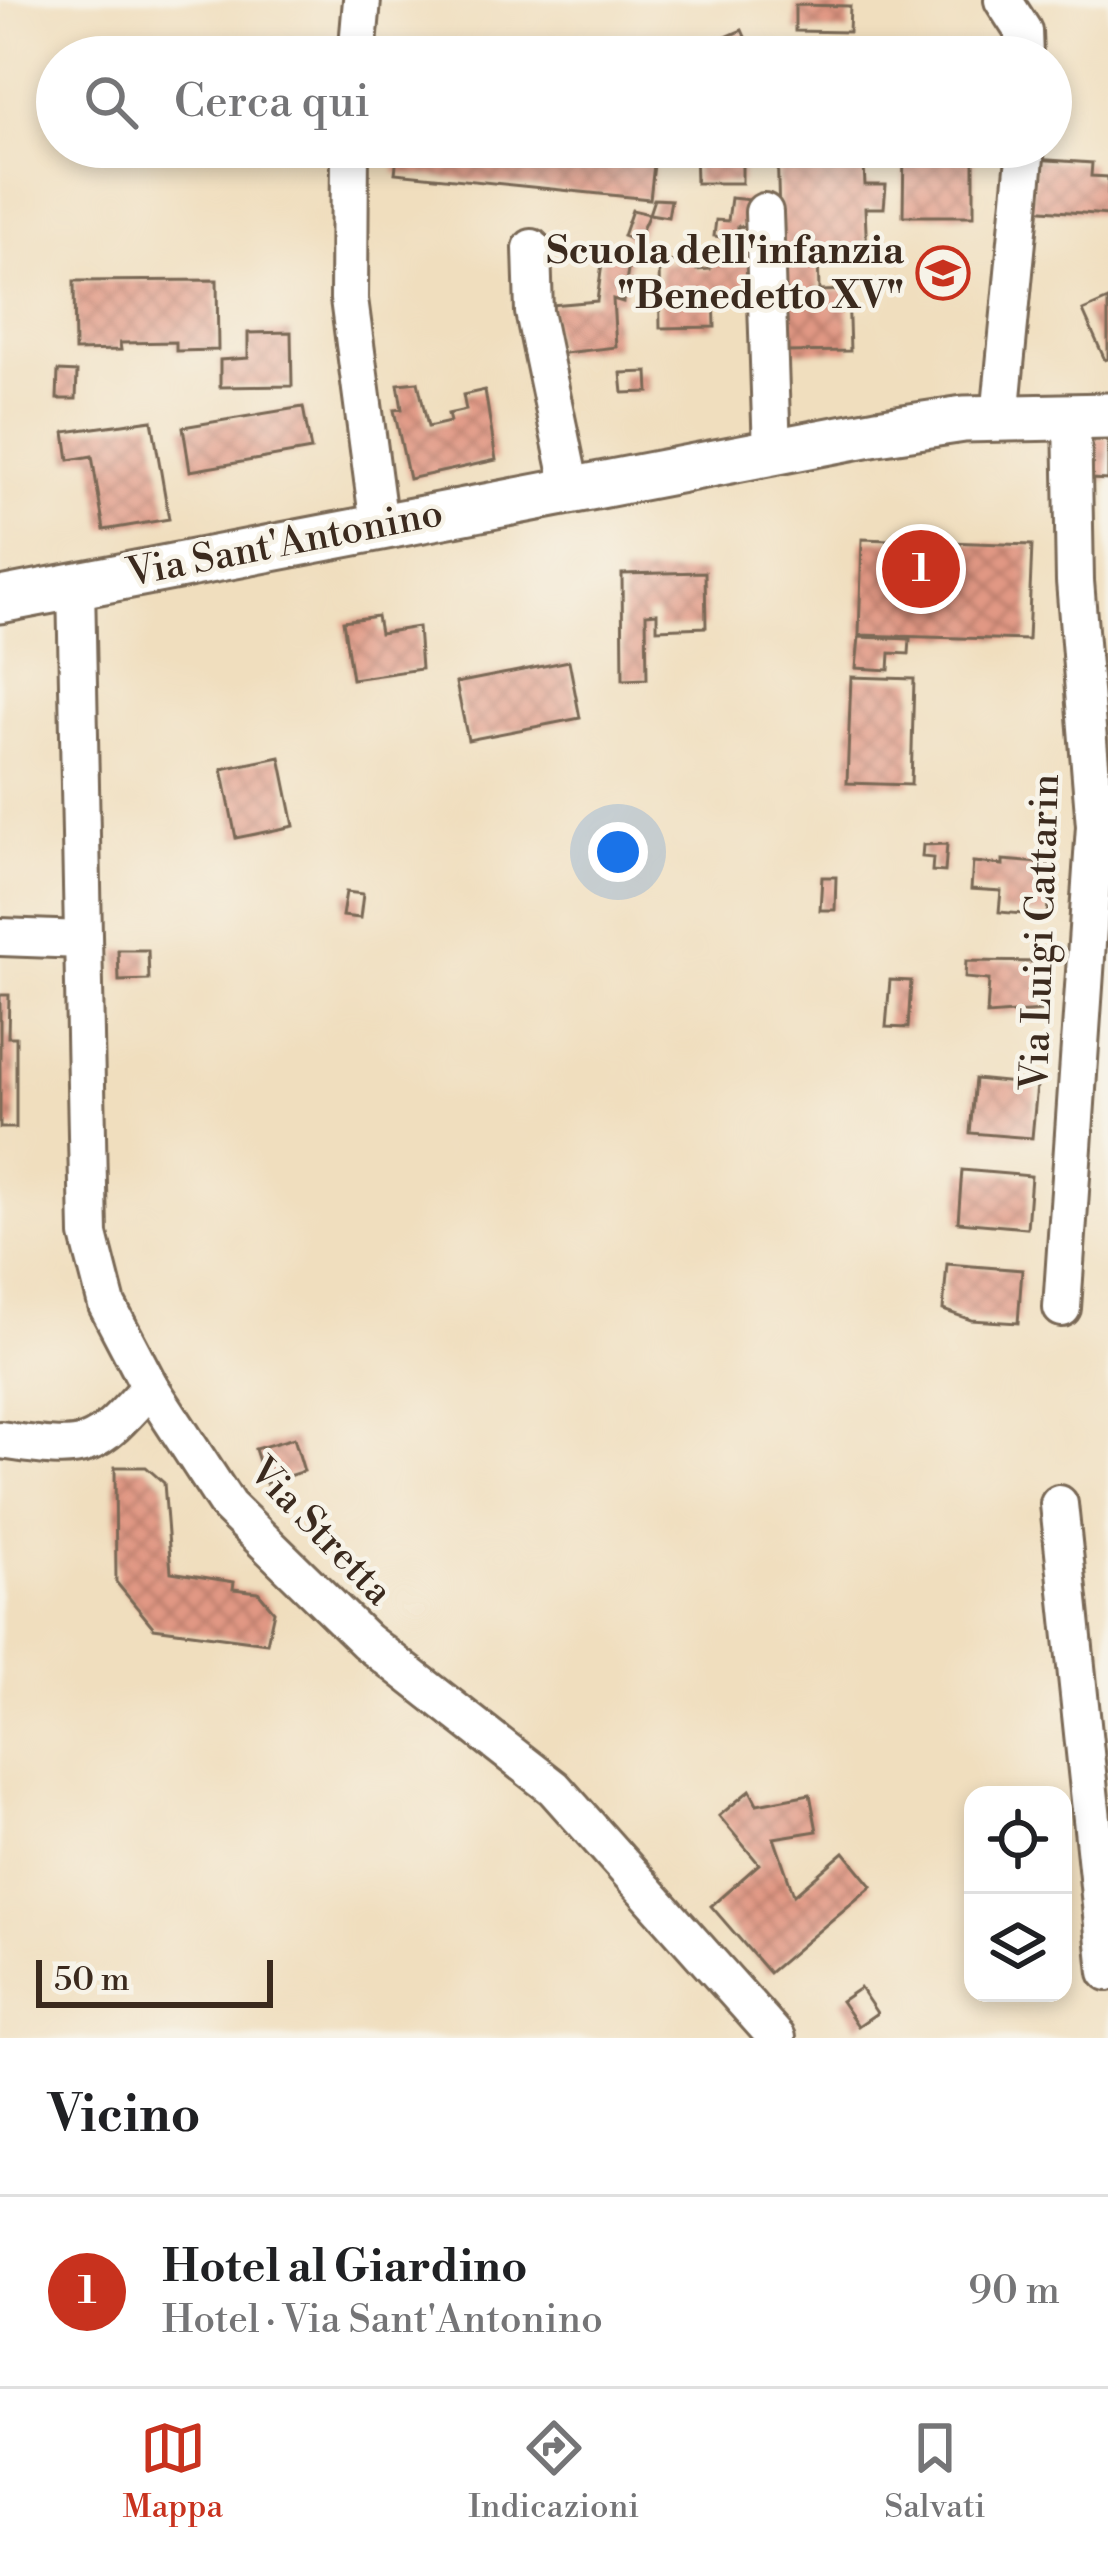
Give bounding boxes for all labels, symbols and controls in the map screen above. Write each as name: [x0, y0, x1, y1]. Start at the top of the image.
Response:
search box: [36, 36, 1072, 168]
icon: search: [78, 69, 144, 135]
text: Cerca qui: [174, 74, 370, 131]
place label: Scuola dell'infanzia "Benedetto XV": [546, 227, 905, 321]
school or university icon: Scuola dell'infanzia "Benedetto XV": [915, 245, 971, 301]
street label: Via Sant'Antonino: [122, 489, 447, 599]
pin: 1: [882, 524, 960, 614]
street label: Via Luigi Cattarin: [1011, 773, 1071, 1092]
your location: [588, 822, 648, 882]
street label: Via Stretta: [237, 1447, 403, 1616]
map controls: [964, 1786, 1072, 2002]
button: locate: [964, 1786, 1072, 1894]
button: layers: [964, 1894, 1072, 2002]
scale bar: [36, 1954, 273, 2007]
text: 50 m: [54, 1960, 130, 2001]
text: Vicino: [48, 2084, 201, 2148]
text: Hotel al Giardino: [162, 2239, 528, 2296]
text: 1: [78, 2267, 96, 2316]
text: 90 m: [968, 2267, 1060, 2316]
text: Hotel · Via Sant'Antonino: [162, 2296, 603, 2345]
tab: Mappa: [123, 2415, 223, 2528]
tab: Indicazioni: [468, 2415, 639, 2528]
tab: Salvati: [884, 2415, 985, 2528]

